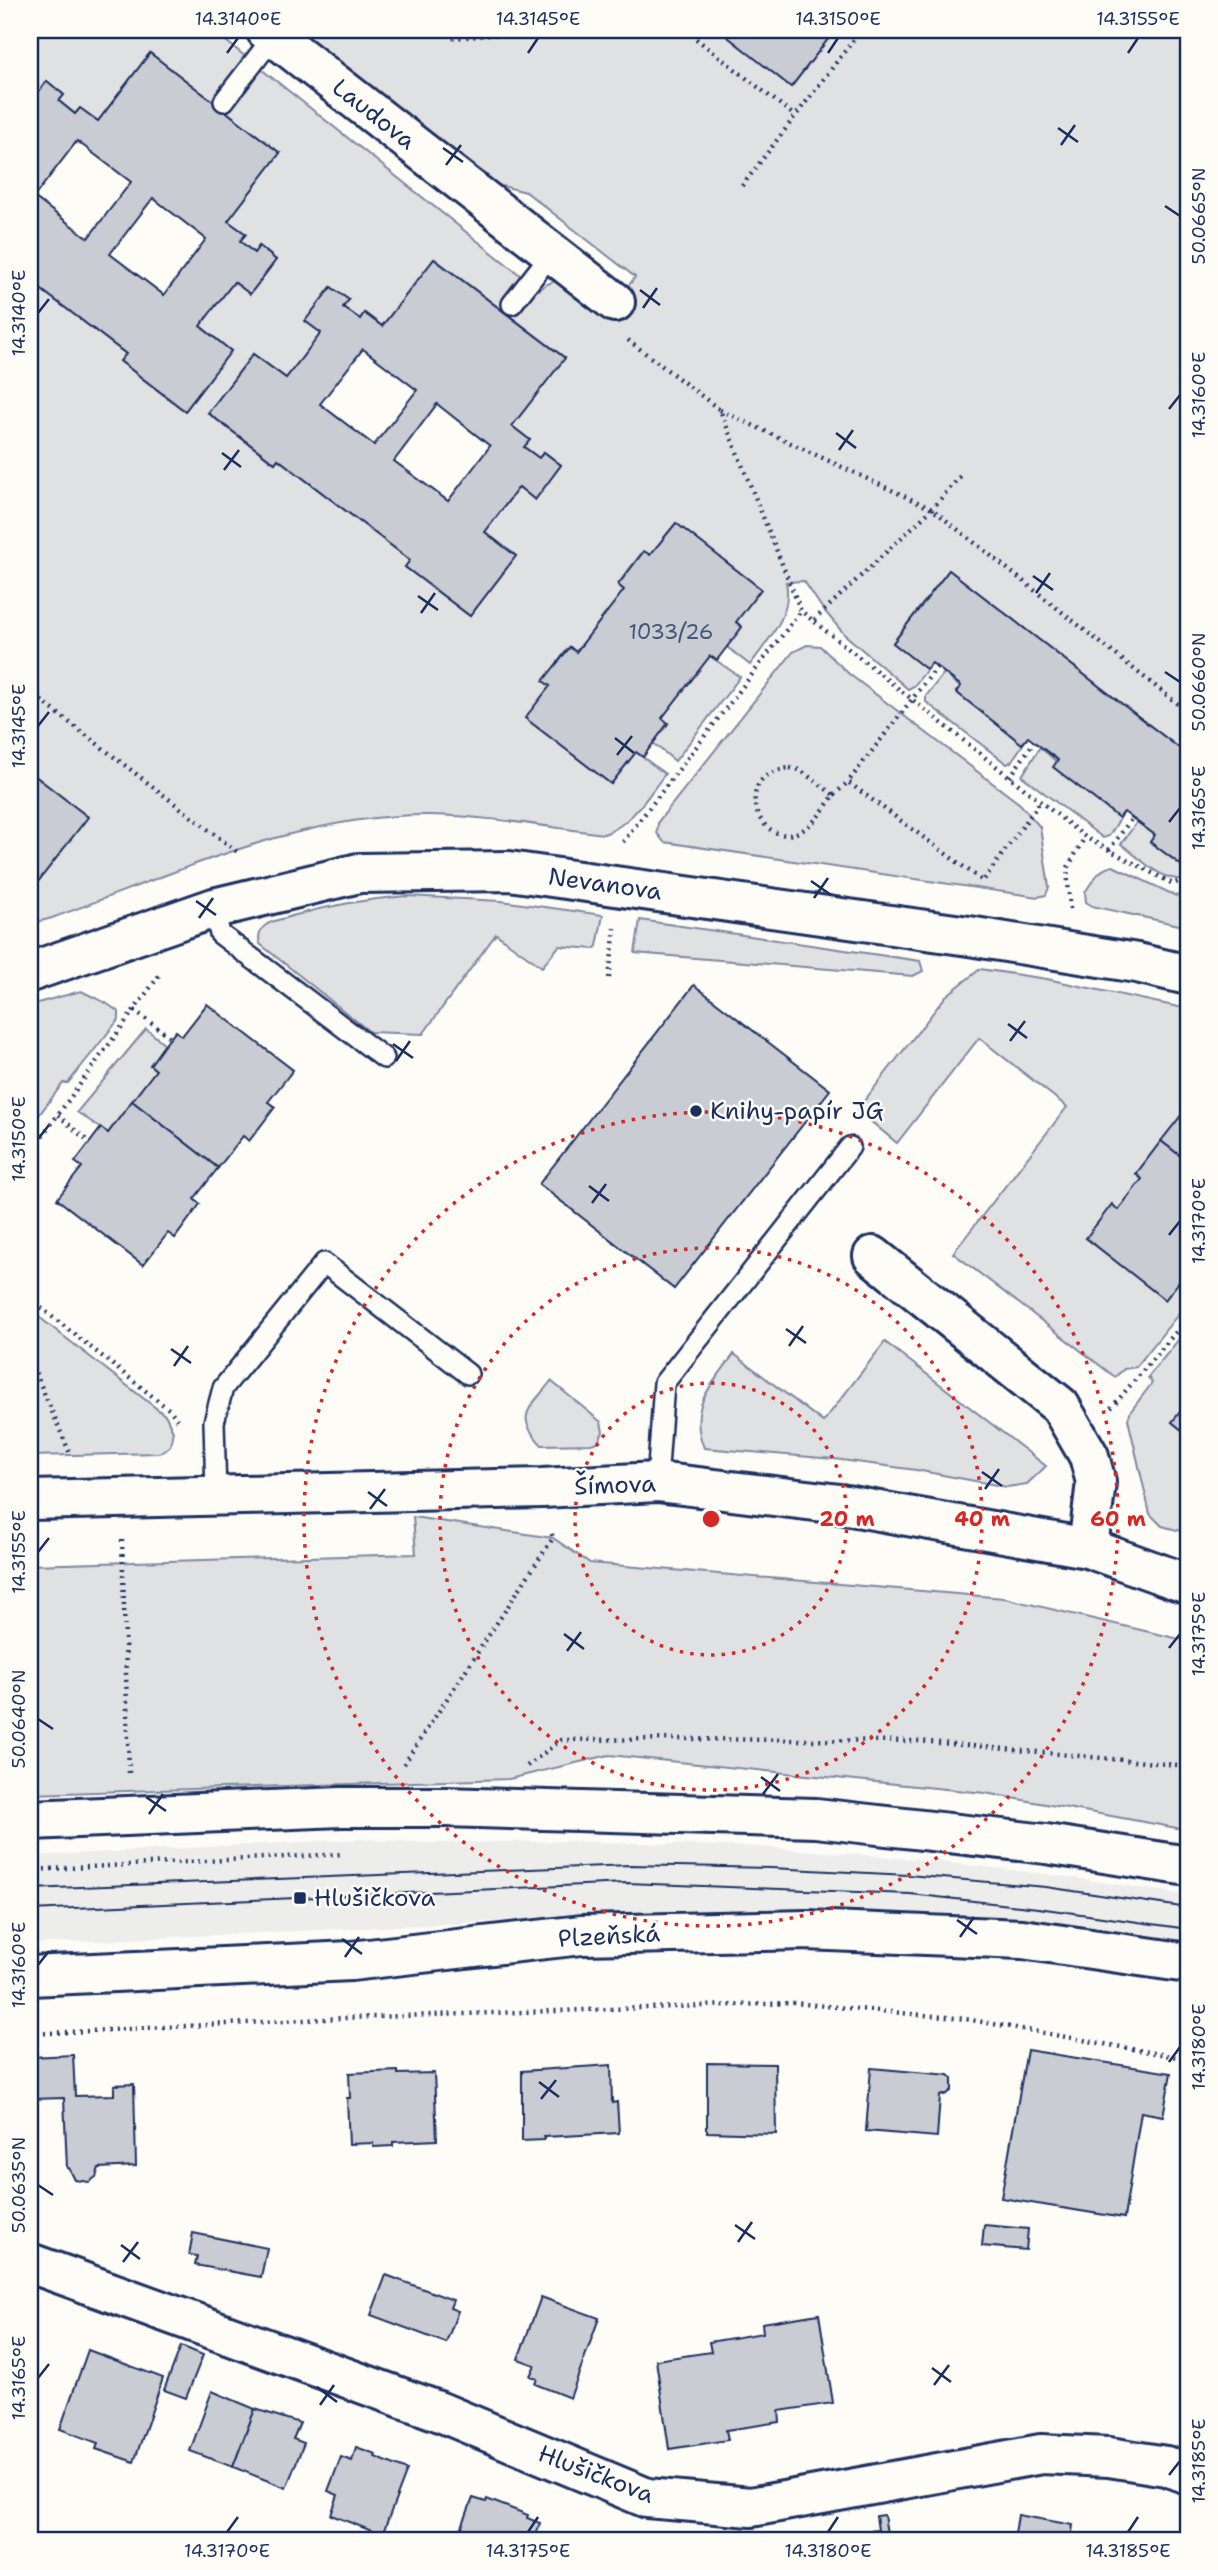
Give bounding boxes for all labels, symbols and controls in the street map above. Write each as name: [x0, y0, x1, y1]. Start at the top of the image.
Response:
text: 14.3140°E: [195, 7, 281, 31]
text: 14.3145°E: [496, 7, 580, 31]
text: 14.3150°E: [795, 7, 881, 31]
text: 14.3155°E: [1096, 7, 1180, 31]
street label: Laudova: [326, 71, 422, 157]
text: 50.0665°N: [1187, 168, 1211, 264]
text: 14.3140°E: [7, 270, 31, 356]
text: 14.3160°E: [1187, 352, 1211, 438]
house number: 1033/26: [628, 618, 714, 646]
text: 50.0660°N: [1187, 633, 1211, 731]
text: 14.3145°E: [7, 684, 31, 768]
text: 14.3165°E: [1187, 766, 1211, 850]
street label: Nevanova: [546, 860, 664, 908]
place label: Knihy-papír JG: [710, 1095, 884, 1127]
text: 14.3150°E: [7, 1096, 31, 1182]
marker: Knihy-papír JG: [688, 1103, 704, 1119]
text: 14.3170°E: [1187, 1178, 1211, 1264]
street label: Šímova: [574, 1468, 657, 1502]
text: 20 m: [819, 1505, 875, 1533]
text: 40 m: [954, 1505, 1010, 1533]
text: 60 m: [1090, 1505, 1146, 1533]
centre of rings: [699, 1507, 723, 1531]
text: 14.3155°E: [7, 1510, 31, 1594]
text: 14.3175°E: [1187, 1592, 1211, 1676]
text: 50.0640°N: [7, 1670, 31, 1768]
place label: Hlušičkova: [314, 1882, 436, 1914]
marker: Hlušičkova: [292, 1890, 308, 1906]
street label: Plzeňská: [557, 1917, 661, 1955]
text: 14.3160°E: [7, 1922, 31, 2008]
text: 14.3180°E: [1187, 2004, 1211, 2090]
text: 50.0635°N: [7, 2137, 31, 2233]
text: 14.3165°E: [7, 2336, 31, 2420]
text: 14.3185°E: [1187, 2418, 1211, 2504]
street label: Hlušičkova: [534, 2437, 659, 2511]
text: 14.3170°E: [184, 2539, 270, 2563]
text: 14.3175°E: [486, 2539, 570, 2563]
text: 14.3180°E: [785, 2539, 871, 2563]
text: 14.3185°E: [1085, 2539, 1171, 2563]

